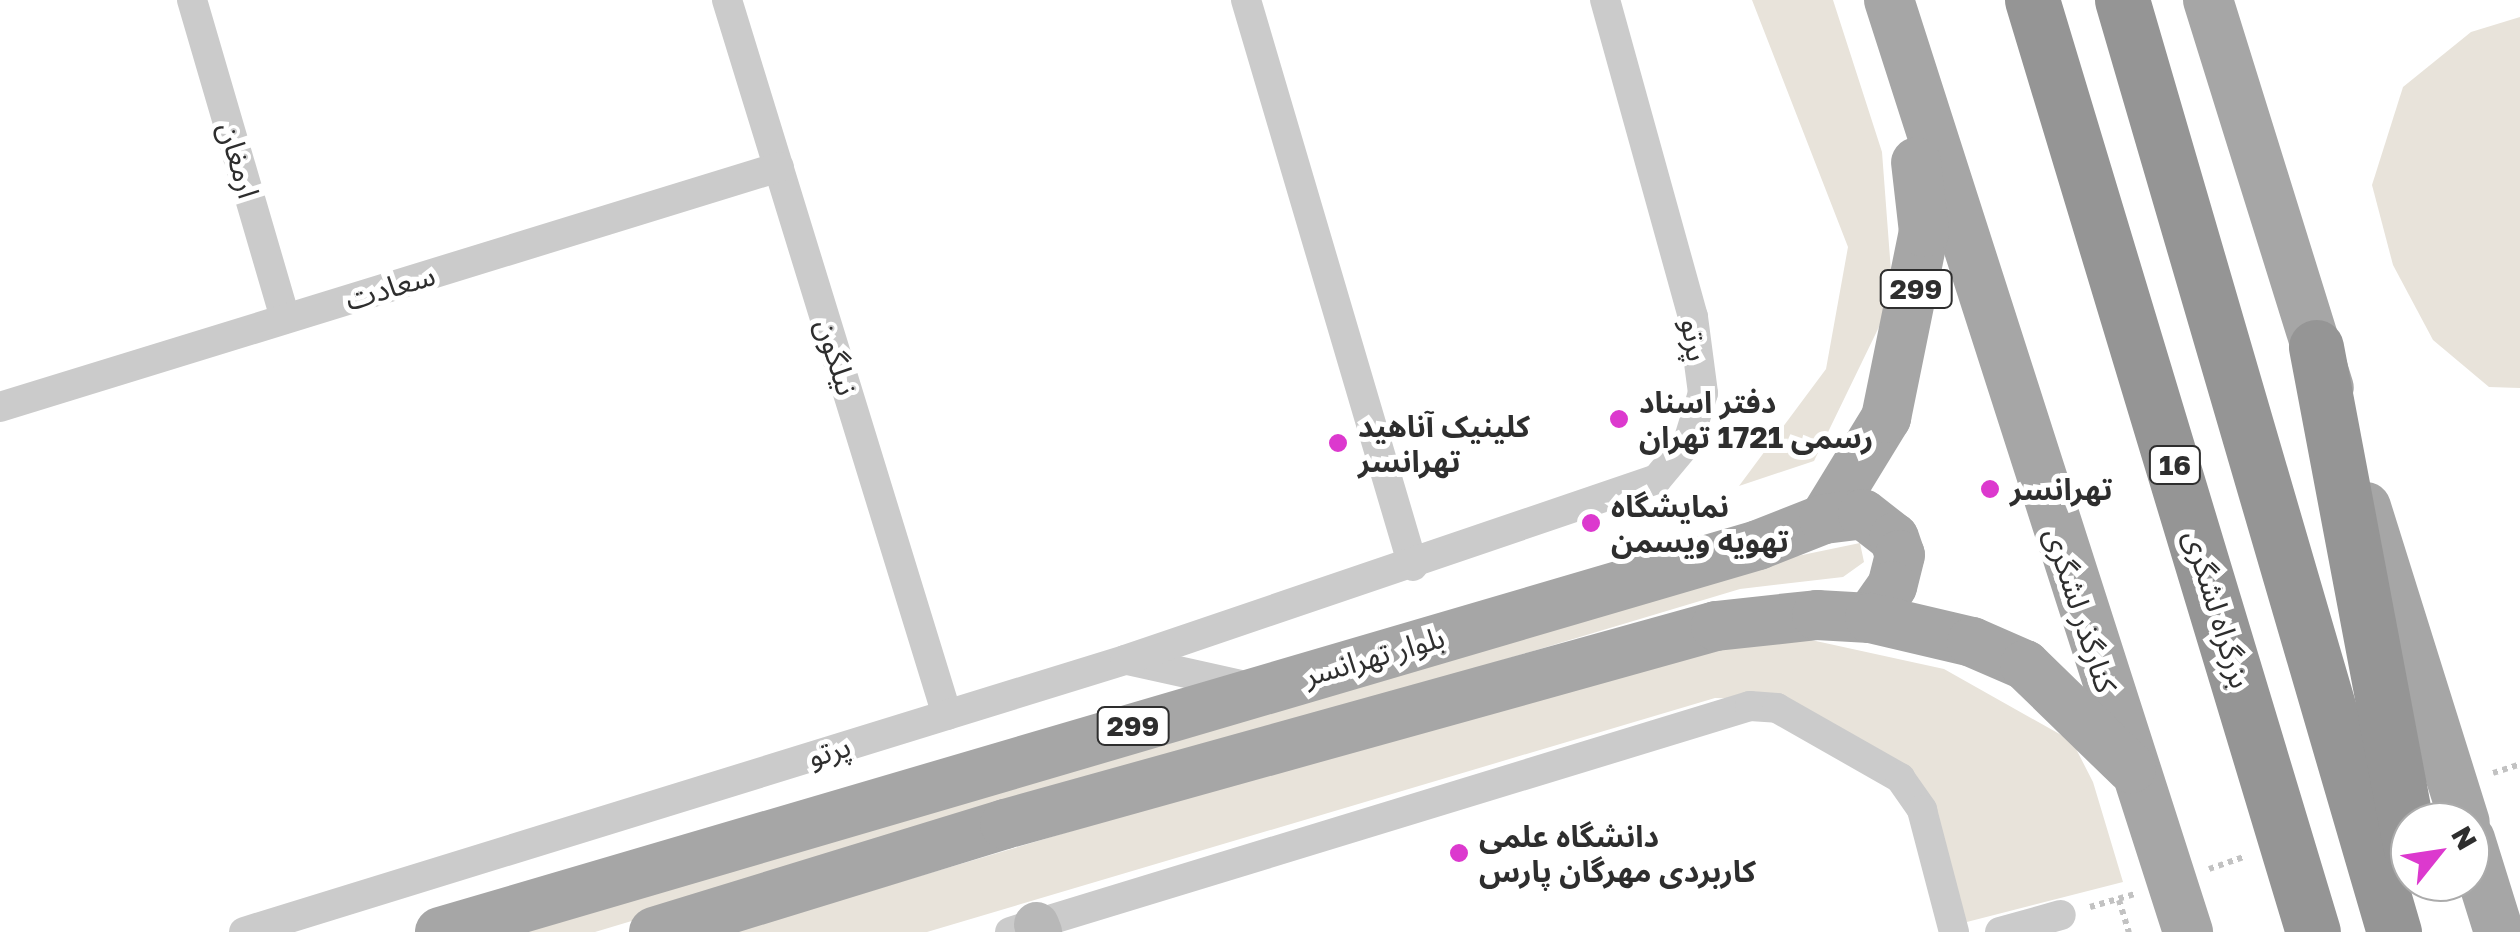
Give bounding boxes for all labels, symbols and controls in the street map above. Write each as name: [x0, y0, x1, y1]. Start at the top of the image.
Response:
street label: ارمغان: [211, 118, 267, 202]
street label: سعادت: [341, 256, 439, 318]
road number: 299: [1878, 266, 1954, 312]
street label: نیلگون: [808, 314, 866, 400]
street label: پرتو: [1674, 316, 1716, 364]
place label: دفتر اسناد رسمی 1721 تهران: [1639, 384, 1873, 454]
place label: کلینیک آناهید تهرانسر: [1358, 408, 1530, 478]
marker: دفتر اسناد رسمی 1721 تهران: [1608, 408, 1630, 430]
marker: کلینیک آناهید تهرانسر: [1327, 432, 1349, 454]
road number: 16: [2148, 442, 2202, 488]
place label: تهرانسر: [2010, 471, 2112, 507]
marker: تهرانسر: [1979, 478, 2001, 500]
place label: نمایشگاه تهویه ویسمن: [1611, 488, 1789, 558]
marker: نمایشگاه تهویه ویسمن: [1580, 512, 1602, 534]
street label: کنارگذر لشگری: [2037, 523, 2125, 697]
street label: بزرگراه لشگری: [2177, 526, 2259, 692]
street label: بلوار تهرانسر: [1299, 619, 1449, 693]
road number: 299: [1096, 703, 1170, 749]
street label: پرتو: [803, 727, 855, 775]
north arrow: [2390, 802, 2490, 902]
place label: دانشگاه علمی کاربردی مهرگان پارس: [1479, 818, 1756, 888]
text: N: [2445, 820, 2484, 855]
marker: دانشگاه علمی کاربردی مهرگان پارس: [1448, 842, 1470, 864]

